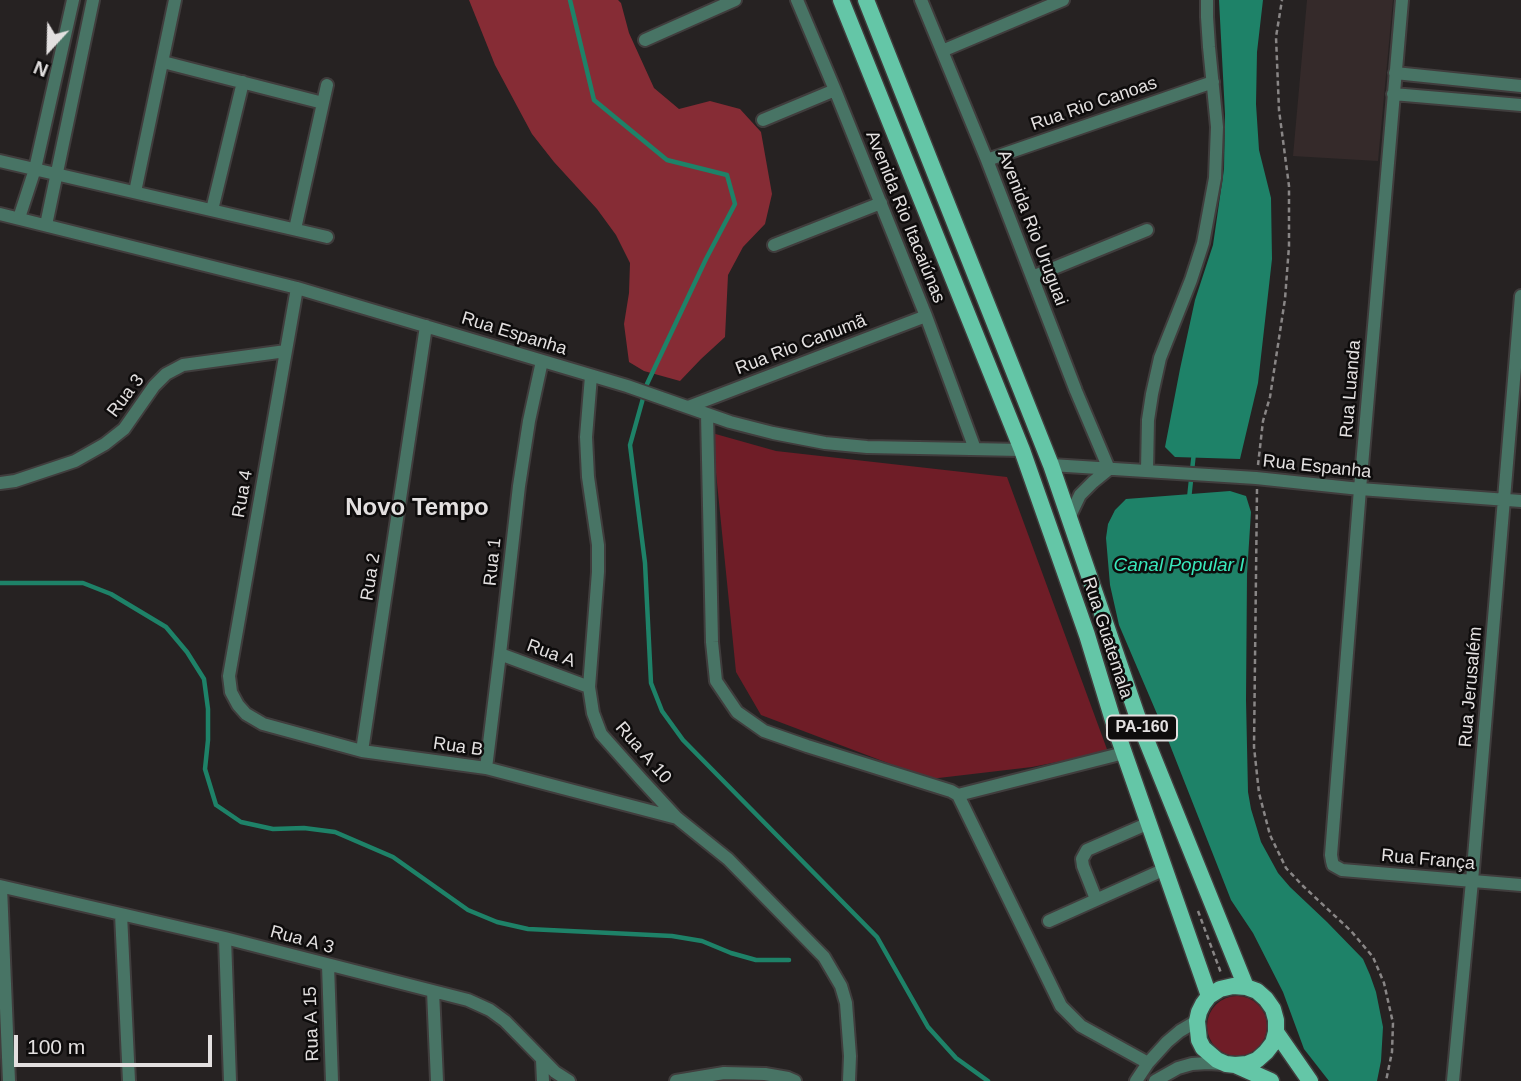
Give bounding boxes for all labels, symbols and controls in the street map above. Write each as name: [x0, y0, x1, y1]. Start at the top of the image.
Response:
north arrow: [14, 14, 84, 84]
text: N: [31, 57, 51, 81]
street label: Rua Rio Canoas: [1028, 72, 1160, 136]
street label: Avenida Rio Itacaiúnas: [861, 128, 949, 306]
street label: Avenida Rio Uruguai: [992, 147, 1072, 309]
street label: Rua Espanha: [459, 308, 569, 360]
street label: Rua Rio Canumã: [733, 310, 869, 380]
street label: Rua Luanda: [1336, 339, 1366, 439]
street label: Rua 3: [103, 370, 149, 422]
street label: Rua Espanha: [1262, 451, 1372, 483]
street label: Rua 4: [228, 468, 258, 520]
district label: Novo Tempo: [345, 494, 489, 522]
street label: Rua 1: [480, 537, 506, 587]
street label: Rua 2: [357, 552, 385, 602]
water label: Canal Popular I: [1114, 555, 1244, 577]
street label: Rua Guatemala: [1077, 575, 1137, 701]
street label: Rua Jerusalém: [1455, 626, 1487, 748]
street label: Rua A: [524, 635, 578, 673]
road number: PA-160: [1107, 716, 1177, 740]
street label: Rua A 10: [610, 718, 676, 788]
street label: Rua B: [432, 733, 484, 761]
street label: Rua França: [1380, 845, 1476, 875]
street label: Rua A 3: [268, 921, 336, 959]
street label: Rua A 15: [300, 986, 324, 1062]
scale bar: [18, 1021, 215, 1066]
text: 100 m: [27, 1035, 85, 1058]

